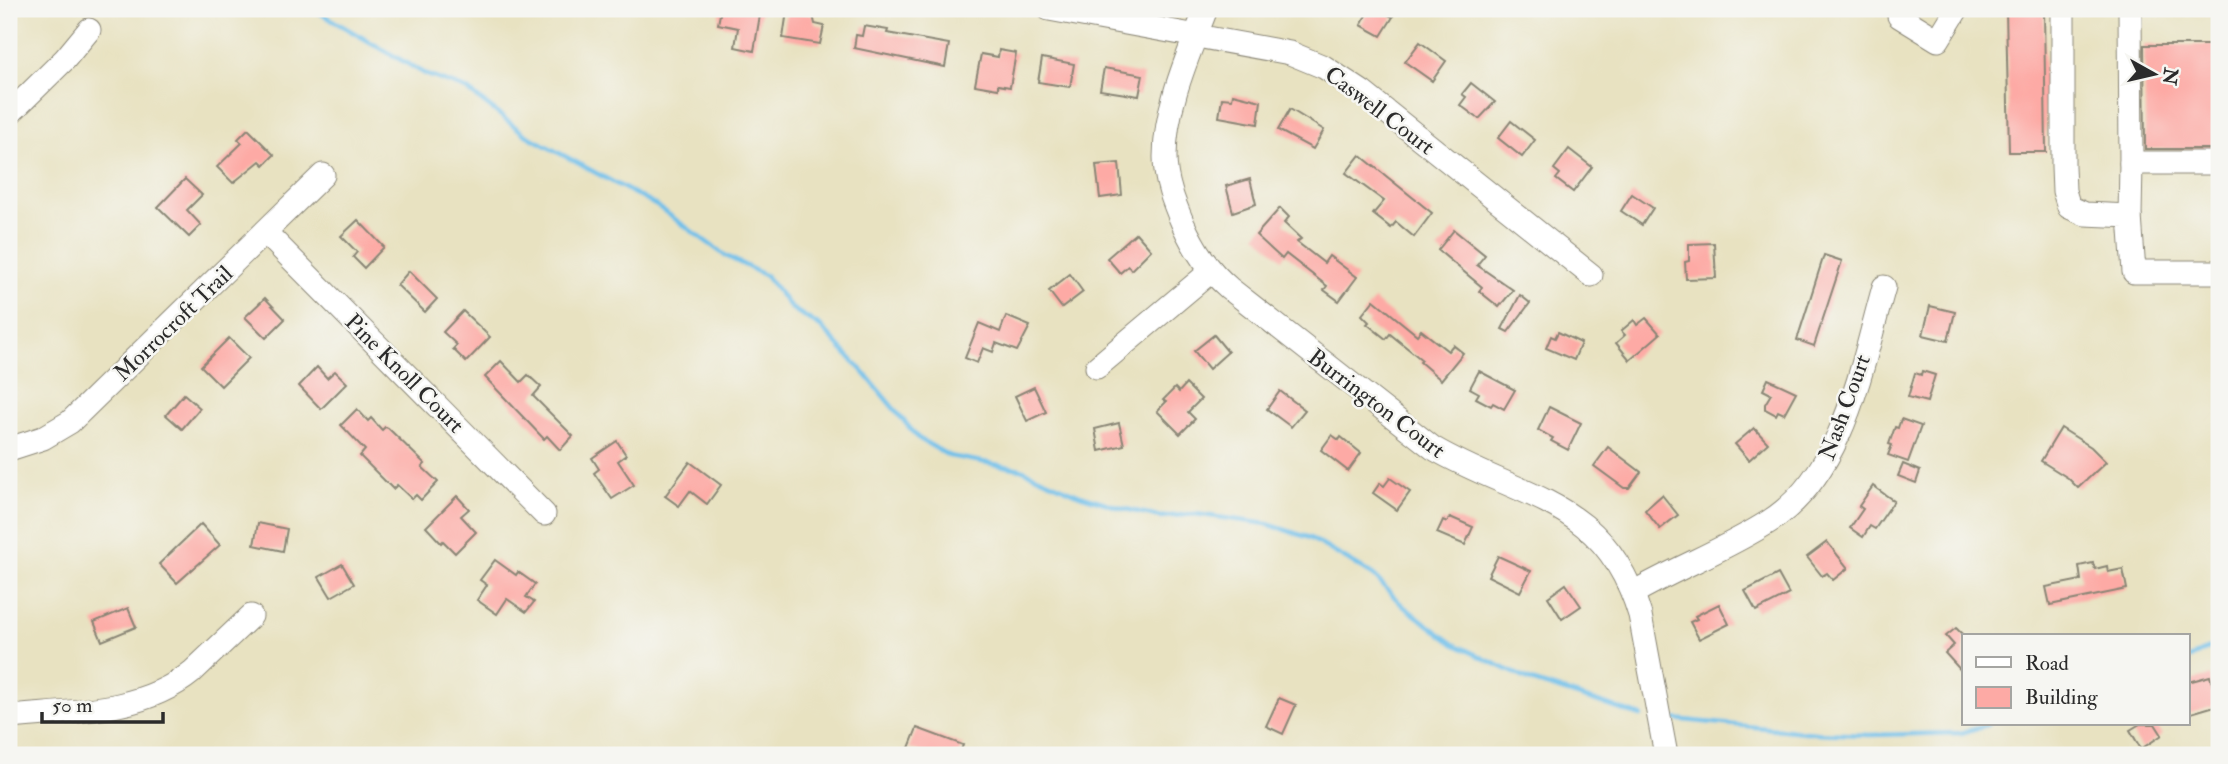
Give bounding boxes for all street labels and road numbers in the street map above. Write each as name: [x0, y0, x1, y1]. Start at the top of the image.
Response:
street label: Caswell Court: [1319, 60, 1440, 161]
street label: Morrocroft Trail: [108, 259, 239, 387]
street label: Pine Knoll Court: [339, 308, 470, 439]
street label: Burrington Court: [1302, 342, 1451, 464]
street label: Nash Court: [1812, 350, 1877, 464]

